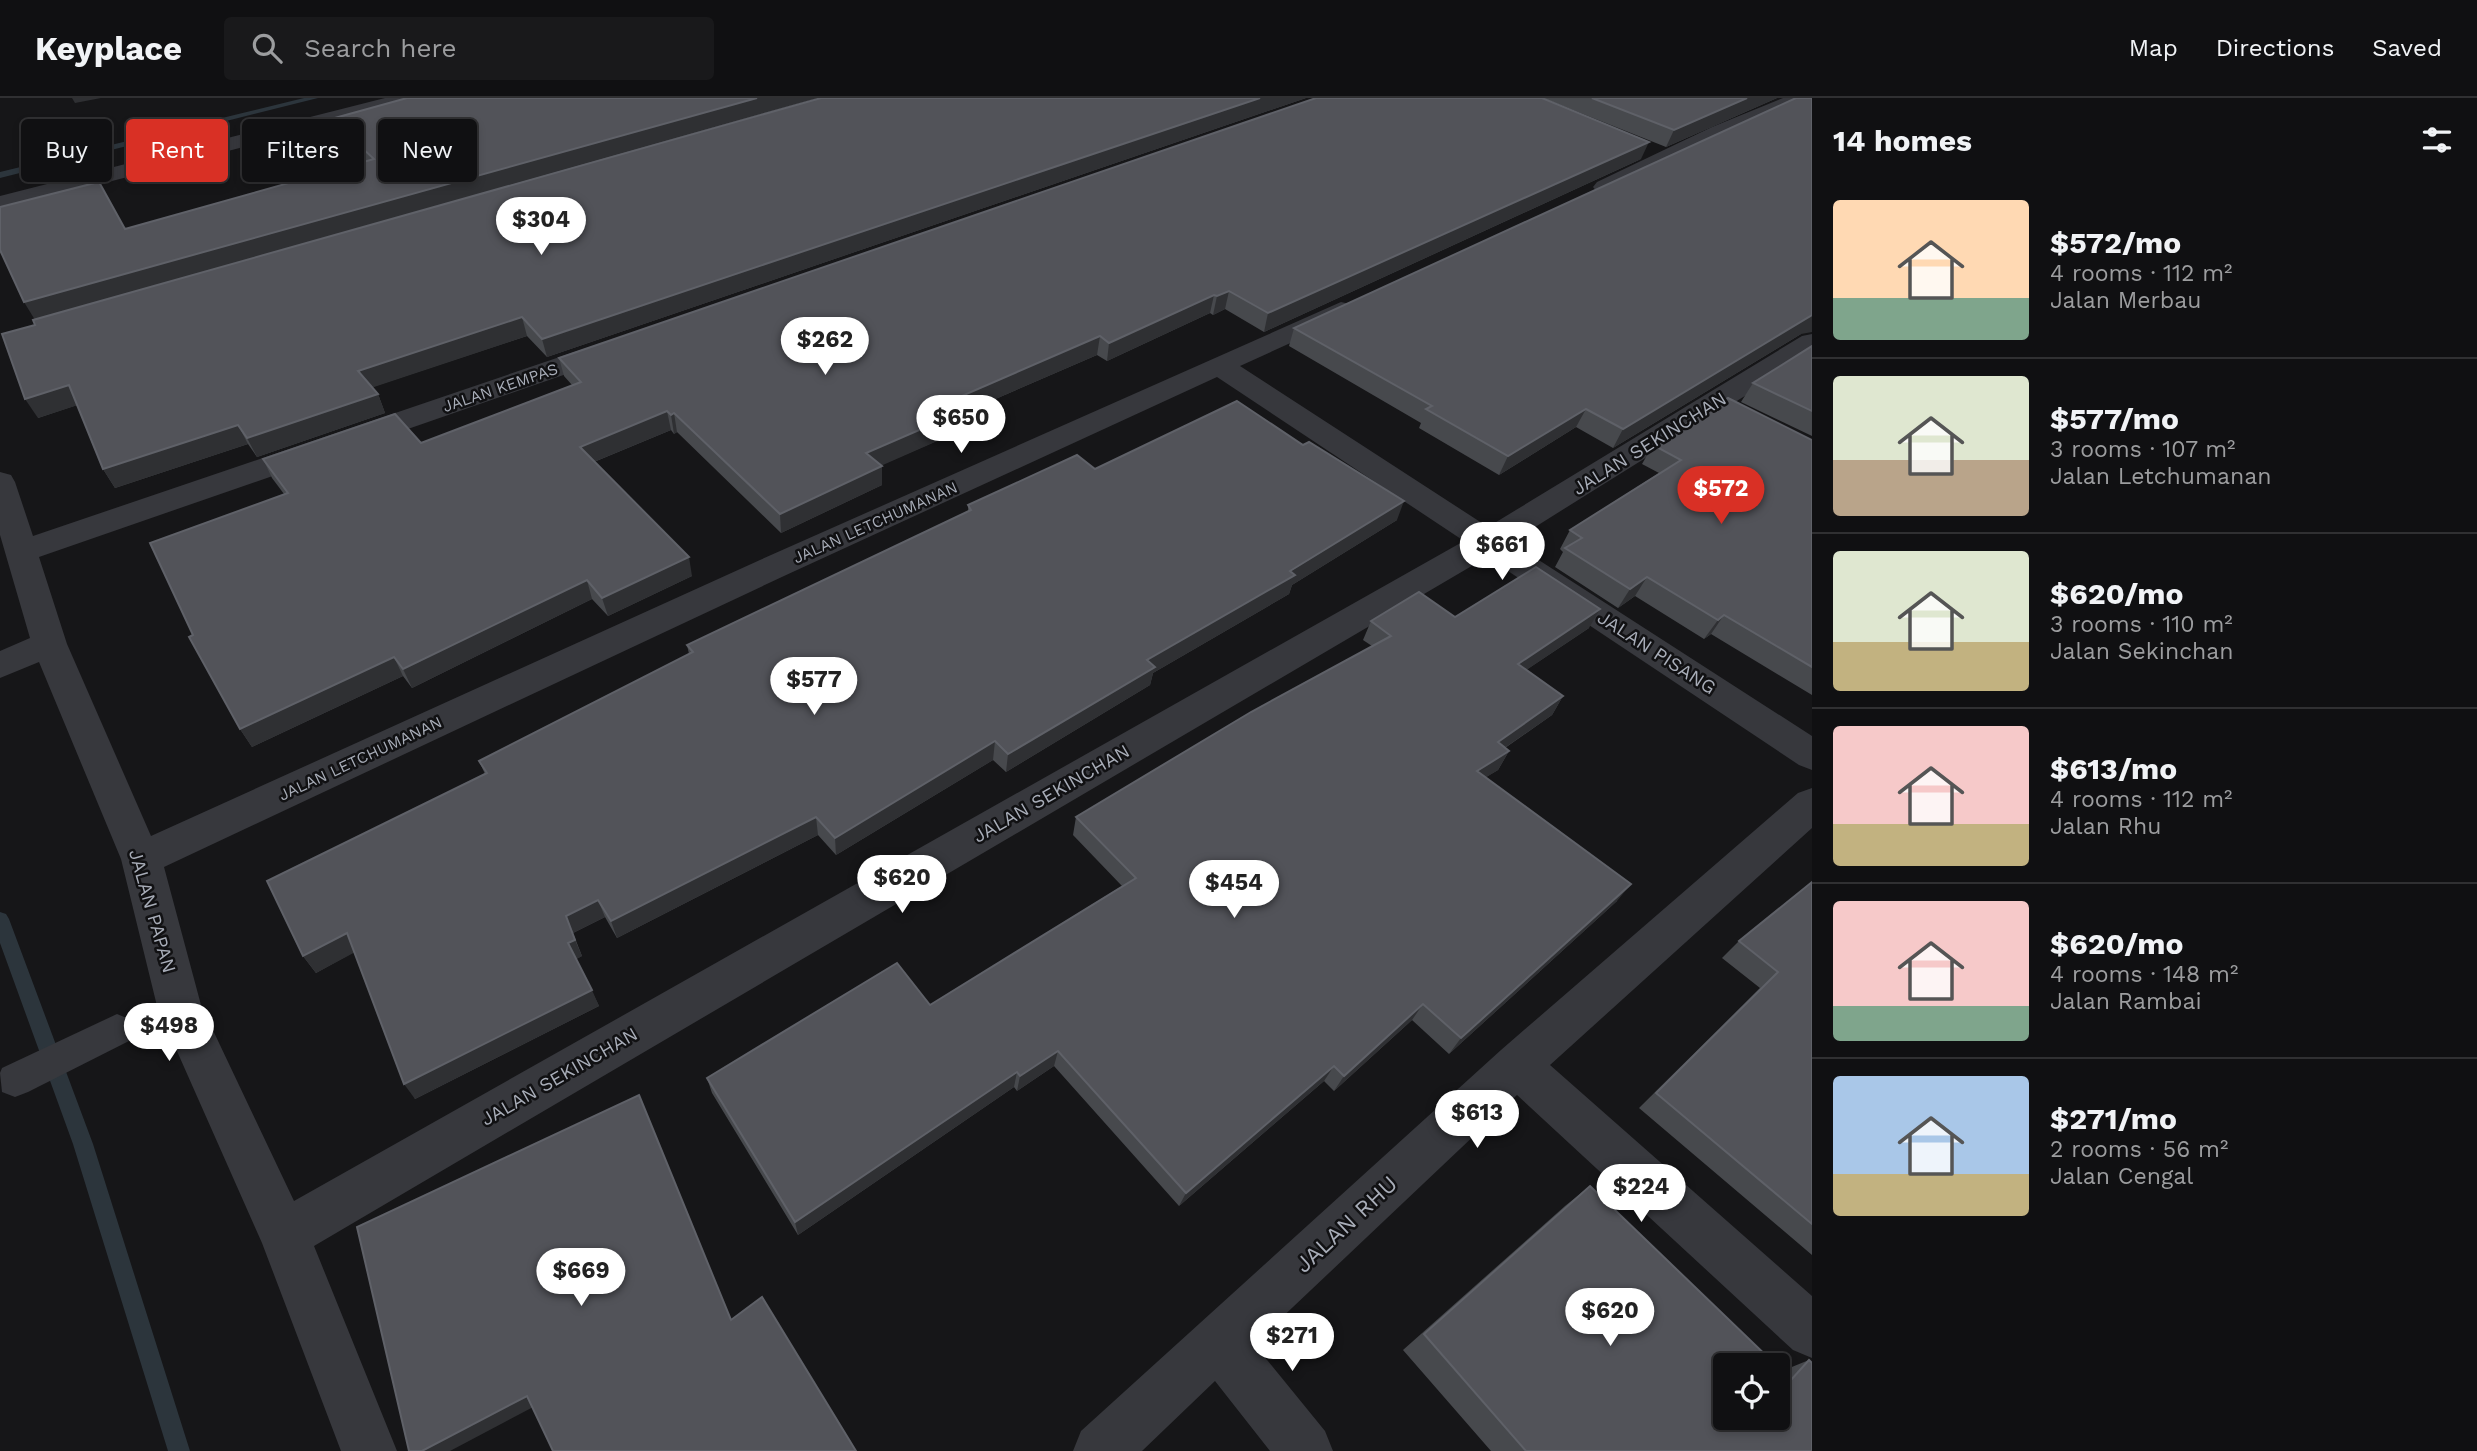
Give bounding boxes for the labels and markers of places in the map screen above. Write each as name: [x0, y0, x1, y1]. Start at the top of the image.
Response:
pin: $304: [500, 198, 582, 257]
pin: $262: [784, 317, 866, 377]
pin: $650: [920, 396, 1002, 455]
pin: $572: [1680, 466, 1762, 526]
pin: $661: [1461, 522, 1543, 582]
pin: $577: [773, 658, 855, 717]
pin: $620: [861, 856, 943, 915]
pin: $454: [1193, 860, 1275, 920]
pin: $498: [128, 1004, 210, 1063]
pin: $613: [1436, 1090, 1518, 1150]
pin: $224: [1600, 1164, 1682, 1224]
pin: $669: [540, 1248, 622, 1308]
pin: $620: [1569, 1288, 1651, 1348]
pin: $271: [1251, 1314, 1333, 1373]

